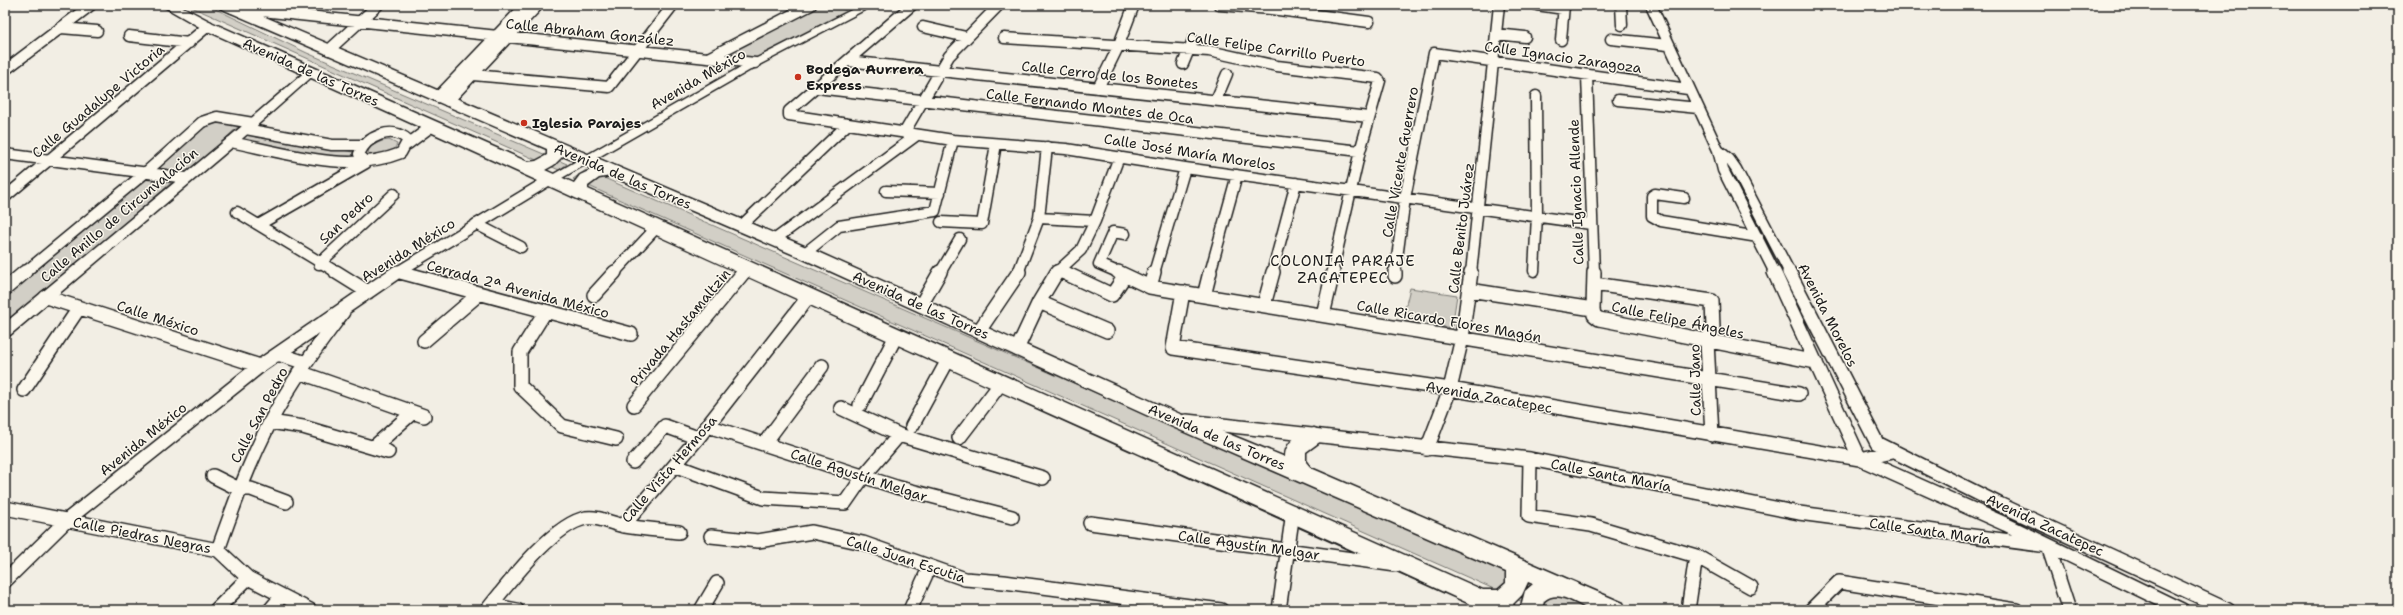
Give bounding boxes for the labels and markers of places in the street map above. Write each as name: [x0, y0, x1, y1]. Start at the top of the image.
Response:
place label: Bodega Aurrera Express: [806, 60, 924, 94]
marker: Bodega Aurrera Express: [793, 72, 803, 82]
place label: Iglesia Parajes: [532, 114, 641, 132]
marker: Iglesia Parajes: [519, 118, 529, 128]

